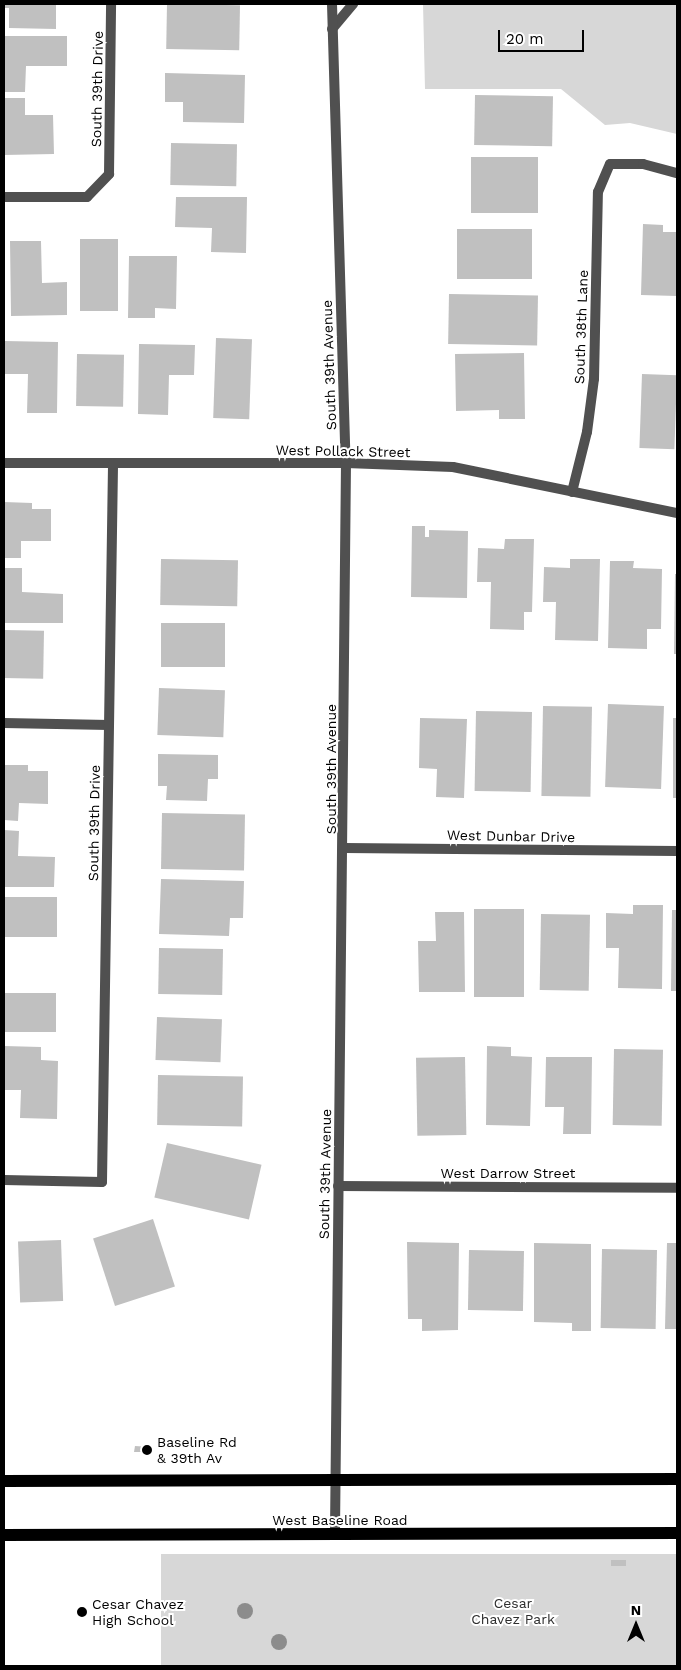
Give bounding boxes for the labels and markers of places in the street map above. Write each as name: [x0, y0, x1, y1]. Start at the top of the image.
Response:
place label: Baseline Rd & 39th Av: [157, 1434, 237, 1466]
marker: Baseline Rd & 39th Av: [141, 1444, 153, 1456]
place label: Cesar Chavez High School: [92, 1596, 184, 1628]
marker: Cesar Chavez High School: [76, 1606, 88, 1618]

